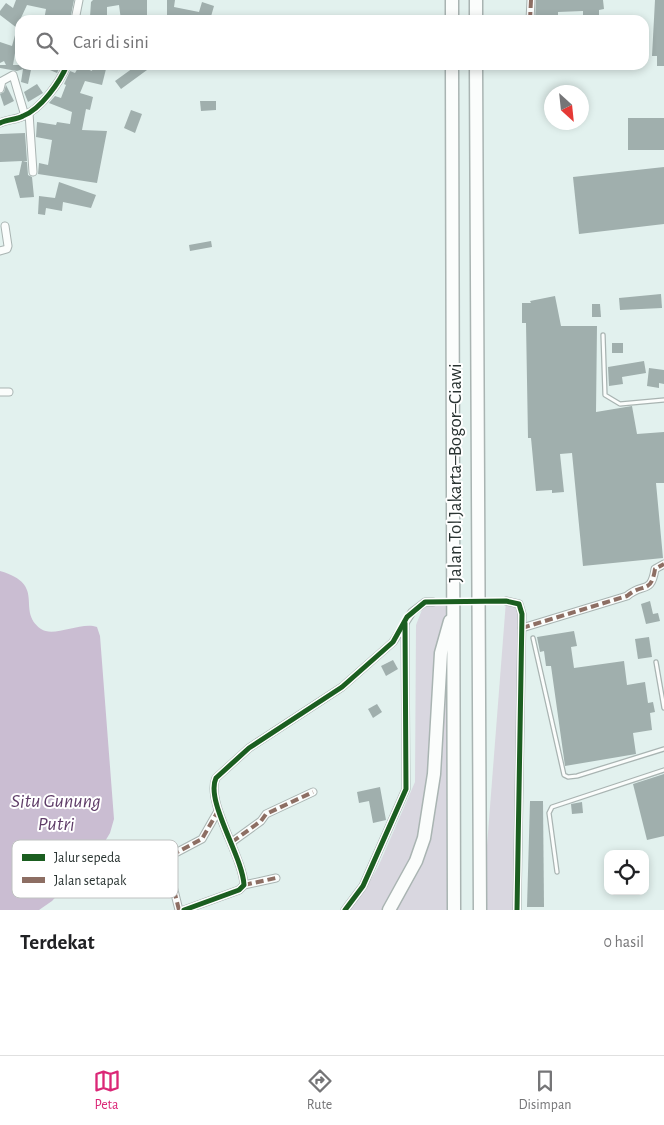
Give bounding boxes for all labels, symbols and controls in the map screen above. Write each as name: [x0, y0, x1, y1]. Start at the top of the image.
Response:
search box: [15, 15, 649, 70]
icon: search: [33, 29, 61, 57]
text: Cari di sini: [73, 33, 149, 52]
north arrow: [544, 85, 589, 130]
street label: Jalan Tol Jakarta–Bogor–Ciawi: [446, 363, 465, 583]
water label: Situ Gunung Putri: [11, 791, 101, 834]
legend: [12, 840, 178, 898]
map controls: [604, 850, 649, 895]
button: locate: [604, 850, 649, 895]
text: Jalur sepeda: [54, 851, 121, 865]
text: Jalan setapak: [54, 874, 127, 888]
text: Terdekat: [20, 932, 95, 953]
text: 0 hasil: [603, 934, 644, 950]
tab: Peta: [93, 1067, 121, 1114]
tab: Rute: [306, 1067, 334, 1114]
tab: Disimpan: [519, 1067, 571, 1114]

